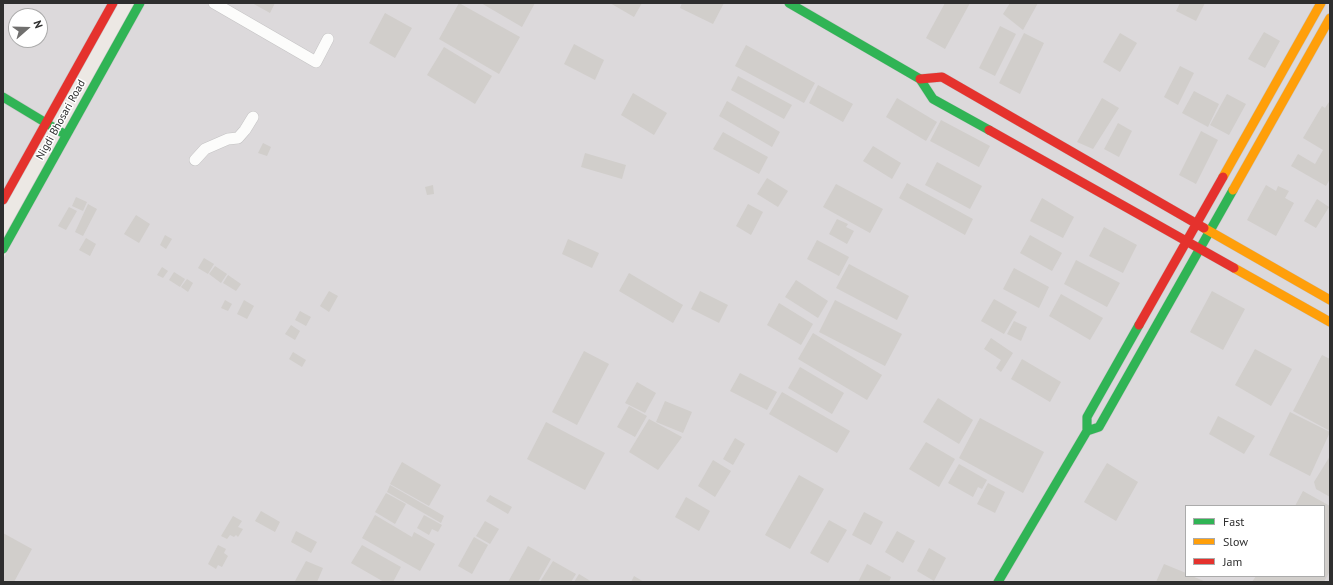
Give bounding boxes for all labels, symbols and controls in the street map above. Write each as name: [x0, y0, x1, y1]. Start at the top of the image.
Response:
north arrow: [8, 8, 48, 48]
text: N: [31, 18, 46, 30]
street label: Nigdi Bhosari Road: [34, 78, 88, 162]
legend: [1185, 505, 1325, 577]
text: Fast: [1223, 514, 1244, 529]
text: Slow: [1223, 534, 1248, 549]
text: Jam: [1223, 554, 1242, 569]

